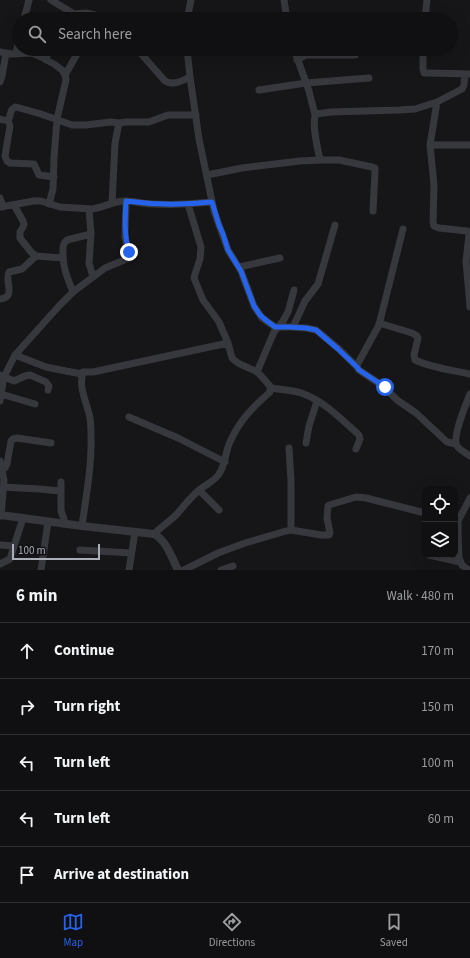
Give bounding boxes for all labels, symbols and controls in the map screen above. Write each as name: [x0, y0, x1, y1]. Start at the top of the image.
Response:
search box: [12, 12, 458, 56]
icon: search: [26, 23, 48, 45]
text: Search here: [58, 24, 132, 45]
route end: [120, 243, 138, 261]
route start: [376, 378, 394, 396]
map controls: [422, 486, 458, 558]
button: locate: [422, 486, 458, 522]
button: layers: [422, 522, 458, 558]
scale bar: [12, 542, 100, 561]
text: 100 m: [18, 543, 46, 558]
text: 6 min: [16, 584, 57, 608]
text: Walk · 480 m: [386, 587, 454, 605]
icon: ahead: [16, 640, 38, 662]
text: Continue: [54, 640, 114, 661]
text: 170 m: [421, 642, 454, 660]
icon: right: [16, 696, 38, 718]
text: Turn right: [54, 696, 120, 717]
text: 150 m: [421, 698, 454, 716]
icon: left: [16, 752, 38, 774]
text: Turn left: [54, 752, 110, 773]
text: 100 m: [421, 754, 454, 772]
icon: left: [16, 808, 38, 830]
text: Turn left: [54, 808, 110, 829]
text: 60 m: [428, 810, 454, 828]
icon: arrive: [16, 864, 38, 886]
text: Arrive at destination: [54, 864, 189, 885]
tab: Map: [62, 911, 84, 950]
tab: Directions: [209, 911, 255, 950]
tab: Saved: [380, 911, 408, 950]

